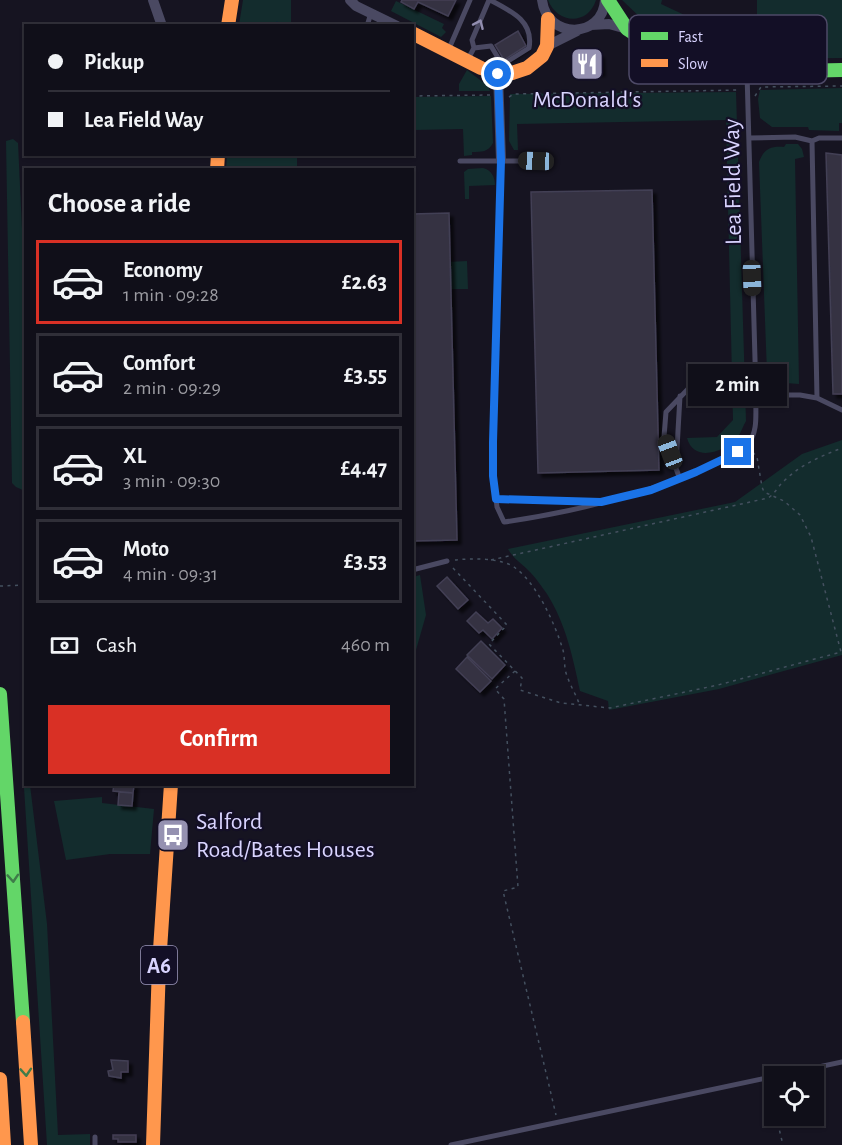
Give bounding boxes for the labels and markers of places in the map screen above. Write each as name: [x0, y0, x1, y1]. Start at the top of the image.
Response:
restaurant icon: McDonald's: [569, 46, 605, 82]
place label: McDonald's: [533, 88, 641, 112]
place label: Salford Road/Bates Houses: [196, 810, 375, 862]
bus stop icon: Salford Road/Bates Houses: [155, 817, 191, 853]

